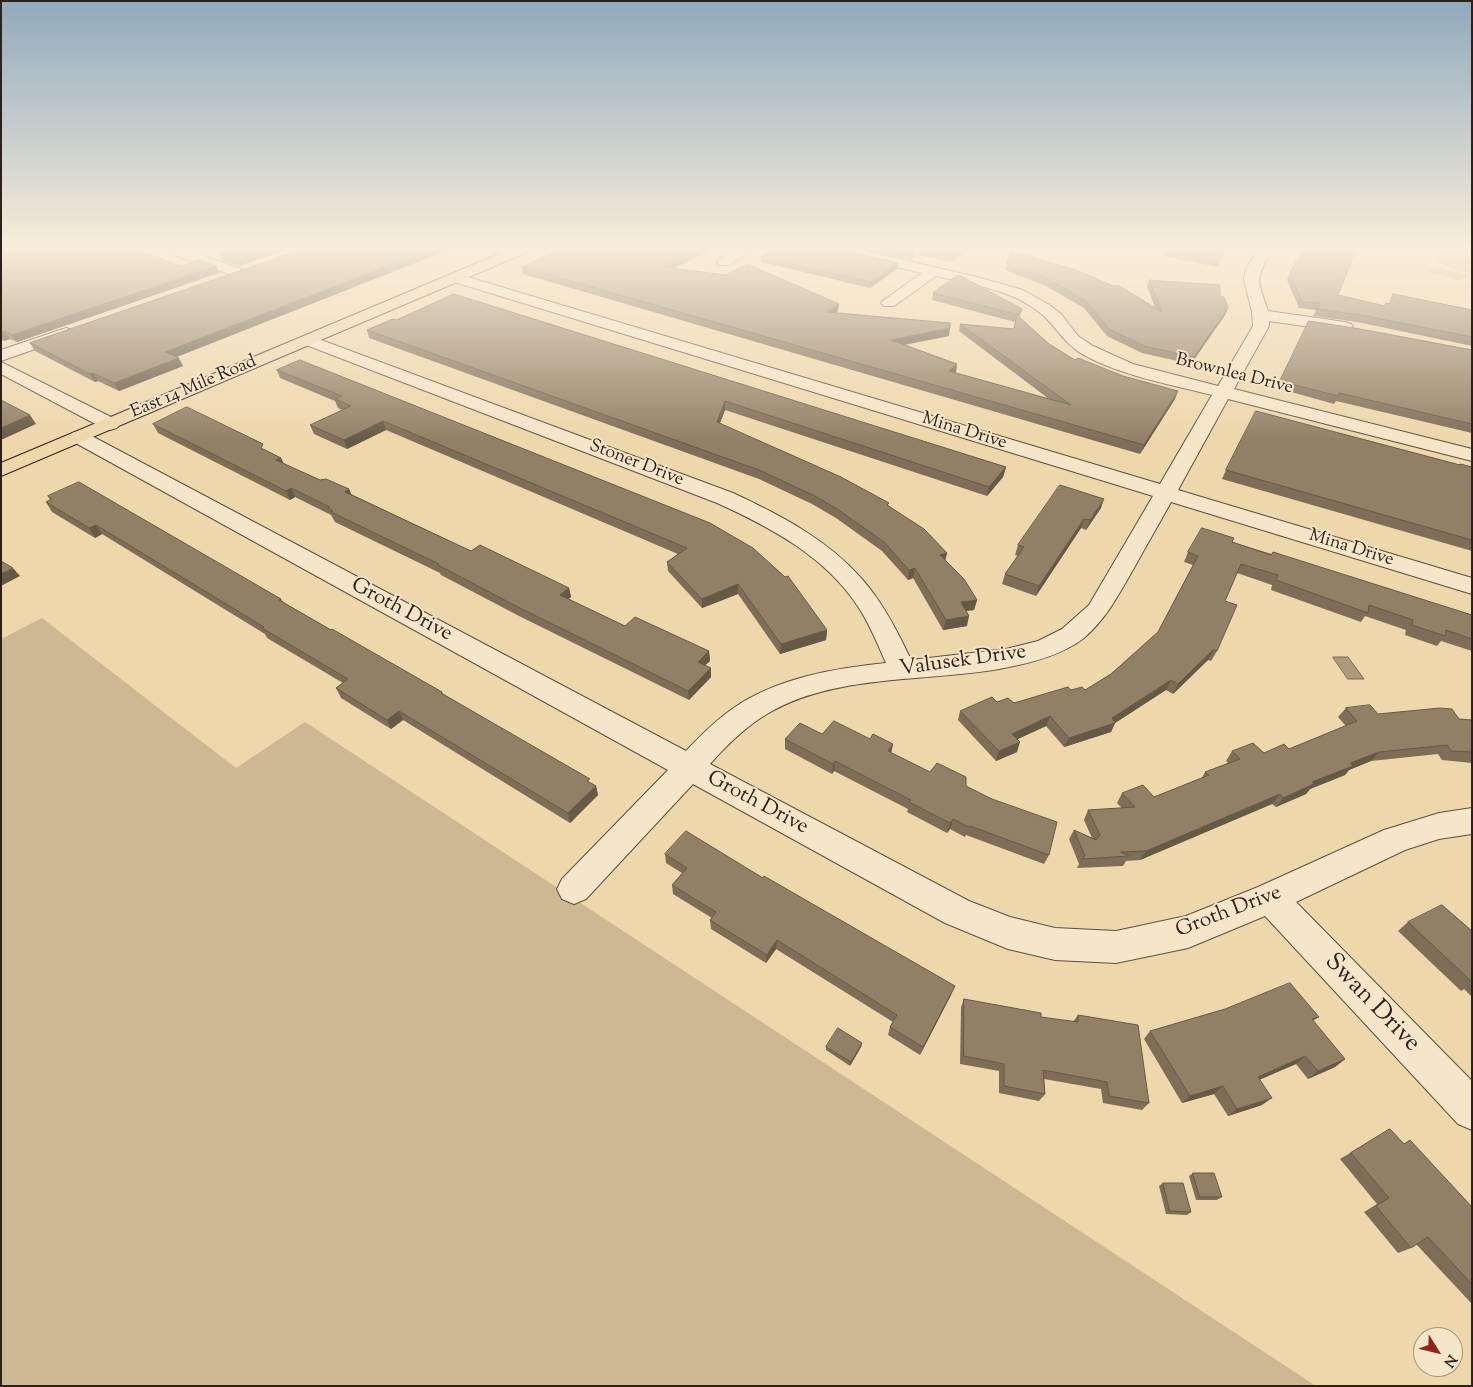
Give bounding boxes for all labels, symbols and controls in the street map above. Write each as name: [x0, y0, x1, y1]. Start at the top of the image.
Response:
street label: Brownlea Drive: [1173, 350, 1295, 400]
street label: East 14 Mile Road: [128, 352, 260, 424]
street label: Mina Drive: [919, 409, 1009, 455]
street label: Stoner Drive: [586, 436, 686, 492]
street label: Mina Drive: [1306, 526, 1396, 572]
street label: Groth Drive: [346, 574, 456, 648]
street label: Valusek Drive: [898, 641, 1028, 683]
street label: Groth Drive: [702, 767, 812, 841]
street label: Groth Drive: [1173, 881, 1285, 945]
street label: Swan Drive: [1317, 948, 1425, 1060]
north arrow: [1413, 1327, 1463, 1377]
text: N: [1438, 1350, 1461, 1371]

